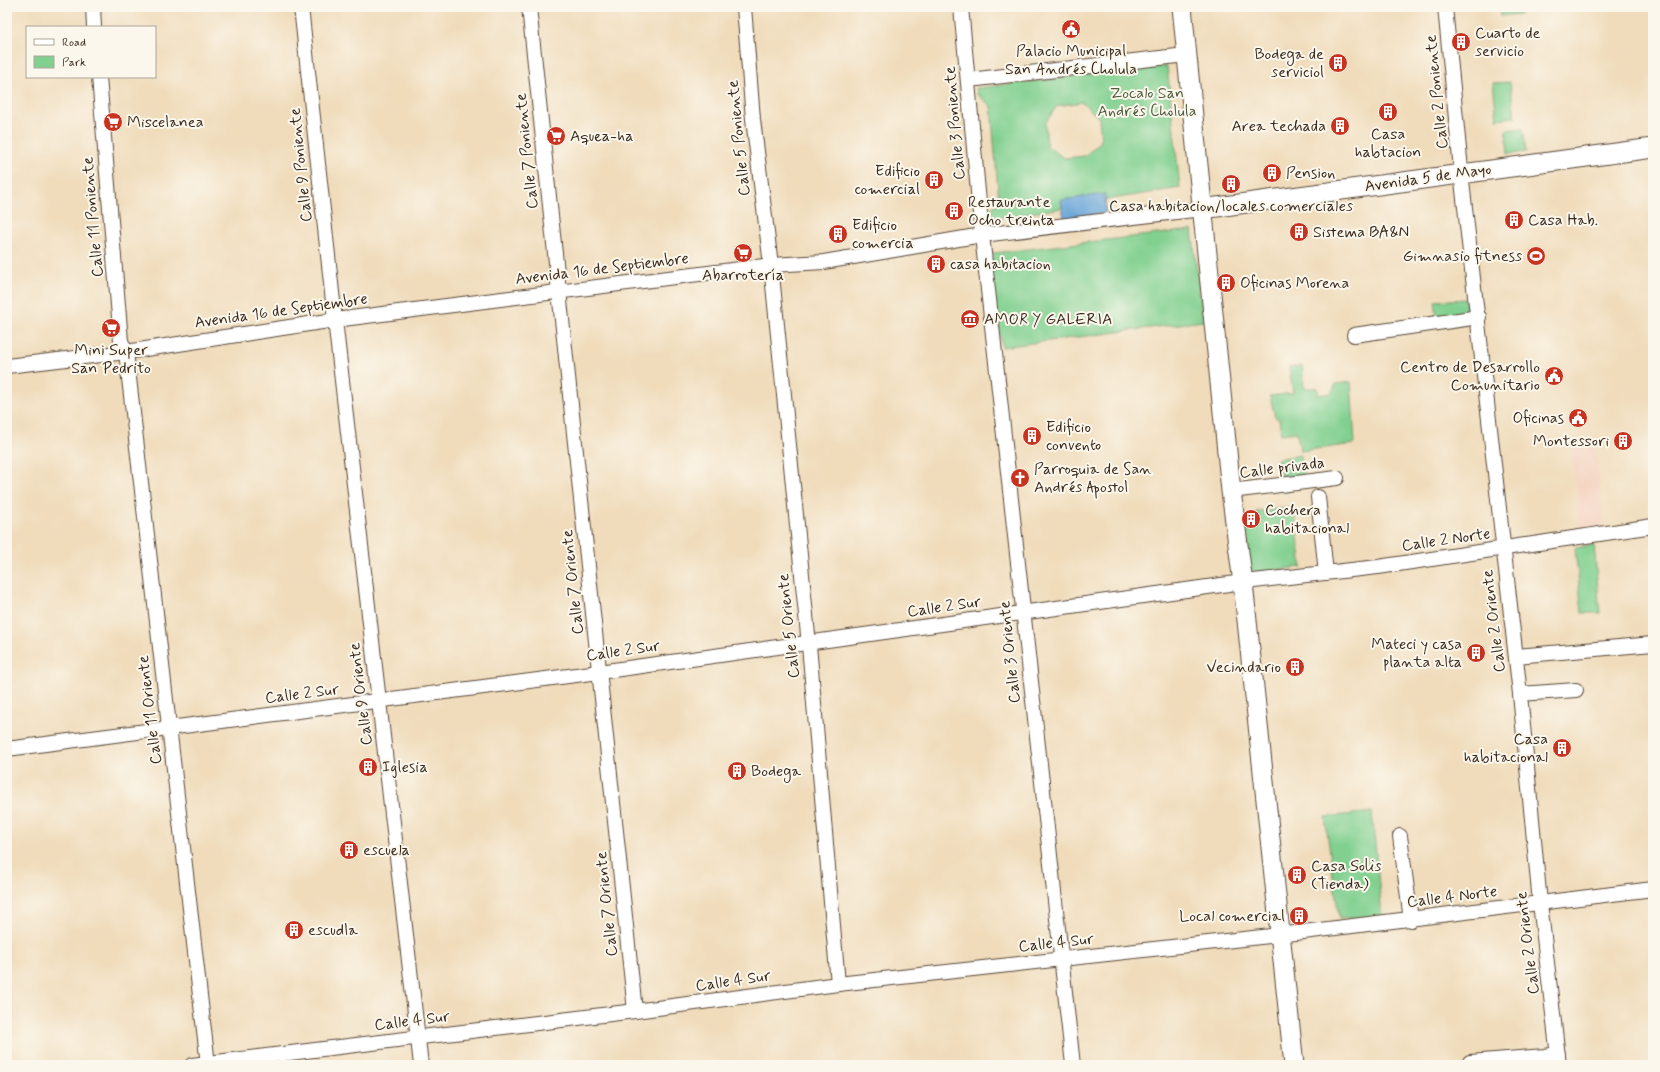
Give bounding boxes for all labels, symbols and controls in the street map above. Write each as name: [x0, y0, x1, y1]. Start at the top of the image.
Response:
public building icon: Palacio Municipal San Andrés Cholula: [1060, 18, 1082, 40]
place label: Cuarto de servicio: [1475, 23, 1541, 62]
legend: [26, 26, 156, 78]
building icon: Cuarto de servicio: [1450, 31, 1472, 53]
street label: Calle 2 Poniente: [1421, 34, 1453, 150]
text: Road: [62, 35, 86, 51]
place label: Palacio Municipal San Andrés Cholula: [1005, 41, 1137, 80]
place label: Bodega de serviciol: [1254, 44, 1324, 83]
building icon: Bodega de serviciol: [1327, 52, 1349, 74]
text: Park: [62, 55, 86, 71]
street label: Calle 3 Poniente: [940, 65, 970, 181]
street label: Calle 5 Poniente: [722, 79, 756, 197]
park label: Zocalo San Andrés Cholula: [1098, 83, 1197, 122]
street label: Calle 7 Poniente: [510, 92, 544, 210]
building icon: Casa habtacion: [1377, 101, 1399, 123]
street label: Calle 9 Poniente: [285, 107, 317, 223]
supermarket icon: Miscelanea: [102, 111, 124, 133]
place label: Miscelanea: [127, 112, 204, 133]
building icon: Area techada: [1329, 115, 1351, 137]
place label: Area techada: [1232, 116, 1326, 137]
place label: Casa habtacion: [1355, 124, 1421, 163]
supermarket icon: Aquea-ha: [545, 125, 567, 147]
place label: Aquea-ha: [570, 126, 633, 147]
street label: Calle 11 Poniente: [77, 156, 109, 278]
street label: Avenida 5 de Mayo: [1363, 159, 1493, 197]
place label: Edificio comercial: [854, 161, 920, 200]
building icon: Pension: [1261, 162, 1283, 184]
place label: Pension: [1286, 163, 1335, 184]
building icon: Edificio comercial: [923, 169, 945, 191]
building icon: Casa habitacion/locales comerciales: [1220, 173, 1242, 195]
place label: Restaurante Ocho treinta: [968, 192, 1054, 231]
place label: Casa habitacion/locales comerciales: [1109, 196, 1353, 217]
building icon: Restaurante Ocho treinta: [943, 200, 965, 222]
building icon: Casa Hab.: [1503, 209, 1525, 231]
place label: Casa Hab.: [1528, 210, 1598, 231]
place label: Edificio comercia: [852, 215, 914, 254]
building icon: Sistema BA&N: [1288, 221, 1310, 243]
place label: Sistema BA&N: [1313, 222, 1409, 243]
building icon: Edificio comercia: [827, 223, 849, 245]
supermarket icon: Abarrotería: [732, 242, 754, 264]
sports icon: Gimnasio fitness: [1525, 245, 1547, 267]
place label: Gimnasio fitness: [1403, 246, 1522, 267]
street label: Avenida 16 de Septiembre: [514, 248, 690, 290]
building icon: casa habitacion: [925, 253, 947, 275]
place label: casa habitacion: [950, 254, 1051, 275]
place label: Abarrotería: [702, 265, 784, 286]
building icon: Oficinas Morena: [1215, 272, 1237, 294]
place label: Oficinas Morena: [1240, 273, 1350, 294]
street label: Avenida 16 de Septiembre: [193, 288, 369, 334]
museum icon: AMOR Y GALERIA: [959, 308, 981, 330]
place label: AMOR Y GALERIA: [984, 309, 1113, 330]
supermarket icon: Mini Super San Pedrito: [100, 317, 122, 339]
place label: Mini Super San Pedrito: [71, 340, 151, 379]
place label: Centro de Desarrollo Comunitario: [1400, 357, 1540, 396]
public building icon: Centro de Desarrollo Comunitario: [1543, 365, 1565, 387]
public building icon: Oficinas: [1567, 407, 1589, 429]
place label: Oficinas: [1513, 408, 1564, 429]
place label: Edificio convento: [1046, 417, 1101, 456]
building icon: Edificio convento: [1021, 425, 1043, 447]
building icon: Montessori: [1612, 430, 1634, 452]
place label: Montessori: [1533, 431, 1609, 452]
street label: Calle privada: [1238, 452, 1326, 484]
place label: Parroquia de San Andrés Apostol: [1034, 459, 1152, 499]
church icon: Parroquia de San Andrés Apostol: [1009, 467, 1031, 489]
place label: Cochera habitacional: [1265, 500, 1349, 539]
building icon: Cochera habitacional: [1240, 508, 1262, 530]
street label: Calle 2 Norte: [1400, 523, 1492, 557]
street label: Calle 7 Oriente: [557, 528, 589, 635]
street label: Calle 2 Oriente: [1477, 568, 1511, 674]
street label: Calle 5 Oriente: [773, 572, 805, 679]
street label: Calle 2 Sur: [906, 591, 982, 623]
street label: Calle 3 Oriente: [994, 600, 1026, 704]
place label: Mateci y casa planta alta: [1371, 634, 1462, 673]
street label: Calle 2 Sur: [585, 635, 661, 667]
street label: Calle 9 Oriente: [344, 641, 378, 747]
building icon: Mateci y casa planta alta: [1465, 642, 1487, 664]
street label: Calle 11 Oriente: [133, 654, 167, 766]
building icon: Vecindario: [1284, 656, 1306, 678]
place label: Vecindario: [1206, 657, 1281, 678]
street label: Calle 2 Sur: [264, 679, 340, 709]
place label: Casa habitacional: [1464, 729, 1548, 768]
building icon: Casa habitacional: [1551, 737, 1573, 759]
building icon: Iglesia: [357, 756, 379, 778]
place label: Iglesia: [382, 757, 428, 778]
building icon: Bodega: [726, 760, 748, 782]
place label: Bodega: [751, 761, 801, 783]
building icon: escuela: [338, 839, 360, 861]
place label: escuela: [363, 840, 410, 861]
street label: Calle 7 Oriente: [591, 850, 623, 957]
place label: Casa Solis (Tienda): [1311, 856, 1381, 895]
building icon: Casa Solis (Tienda): [1286, 864, 1308, 886]
street label: Calle 4 Norte: [1406, 881, 1498, 913]
street label: Calle 2 Oriente: [1511, 890, 1545, 996]
building icon: Local comercial: [1288, 905, 1310, 927]
place label: Local comercial: [1179, 906, 1285, 927]
building icon: escudla: [283, 919, 305, 941]
place label: escudla: [308, 920, 358, 941]
street label: Calle 4 Sur: [1017, 929, 1095, 957]
street label: Calle 4 Sur: [694, 965, 772, 997]
street label: Calle 4 Sur: [373, 1006, 451, 1036]

